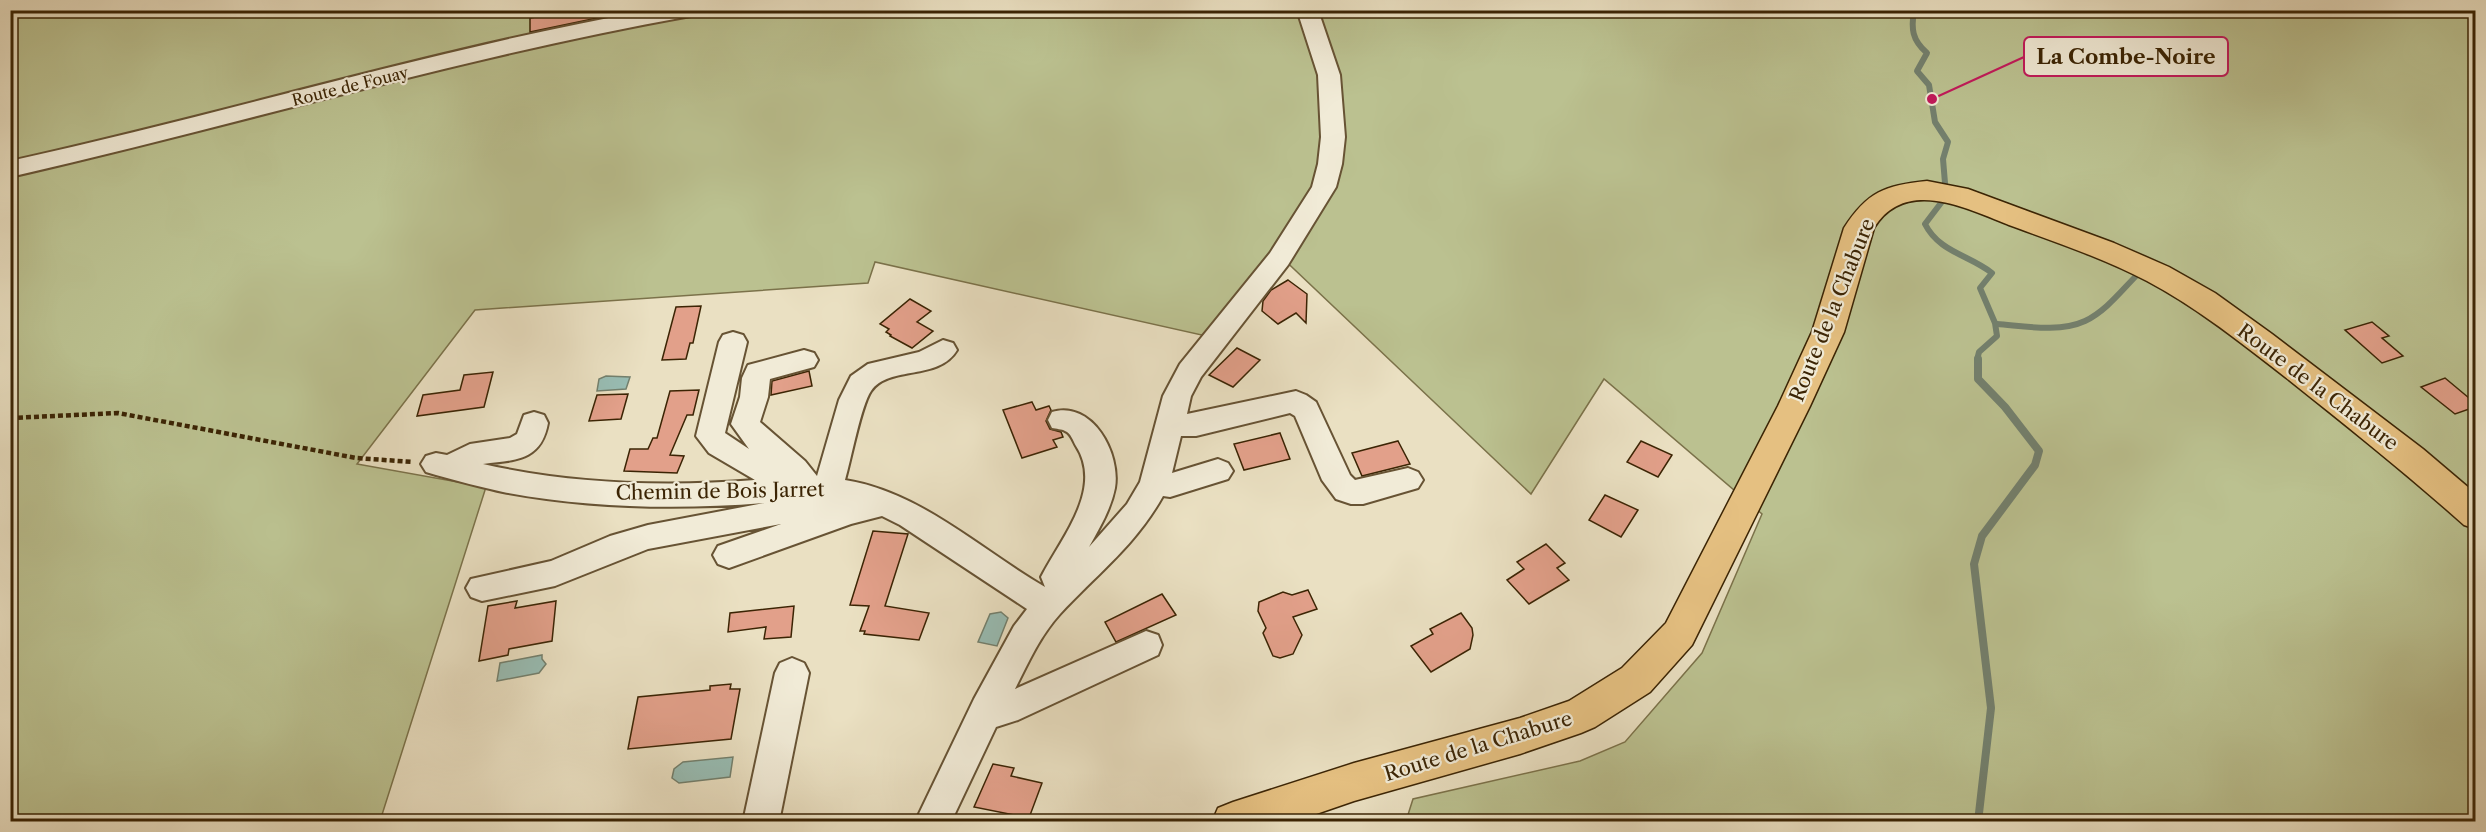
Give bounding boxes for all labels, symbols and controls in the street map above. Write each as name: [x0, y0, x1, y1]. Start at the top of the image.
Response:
callout: La Combe-Noire: [2024, 37, 2228, 76]
text: La Combe-Noire: [2036, 44, 2216, 69]
street label: Route de Fouay: [290, 62, 411, 110]
street label: Route de la Chabure: [1784, 215, 1880, 405]
street label: Route de la Chabure: [2233, 319, 2403, 455]
street label: Chemin de Bois Jarret: [615, 477, 825, 505]
street label: Route de la Chabure: [1381, 706, 1575, 786]

